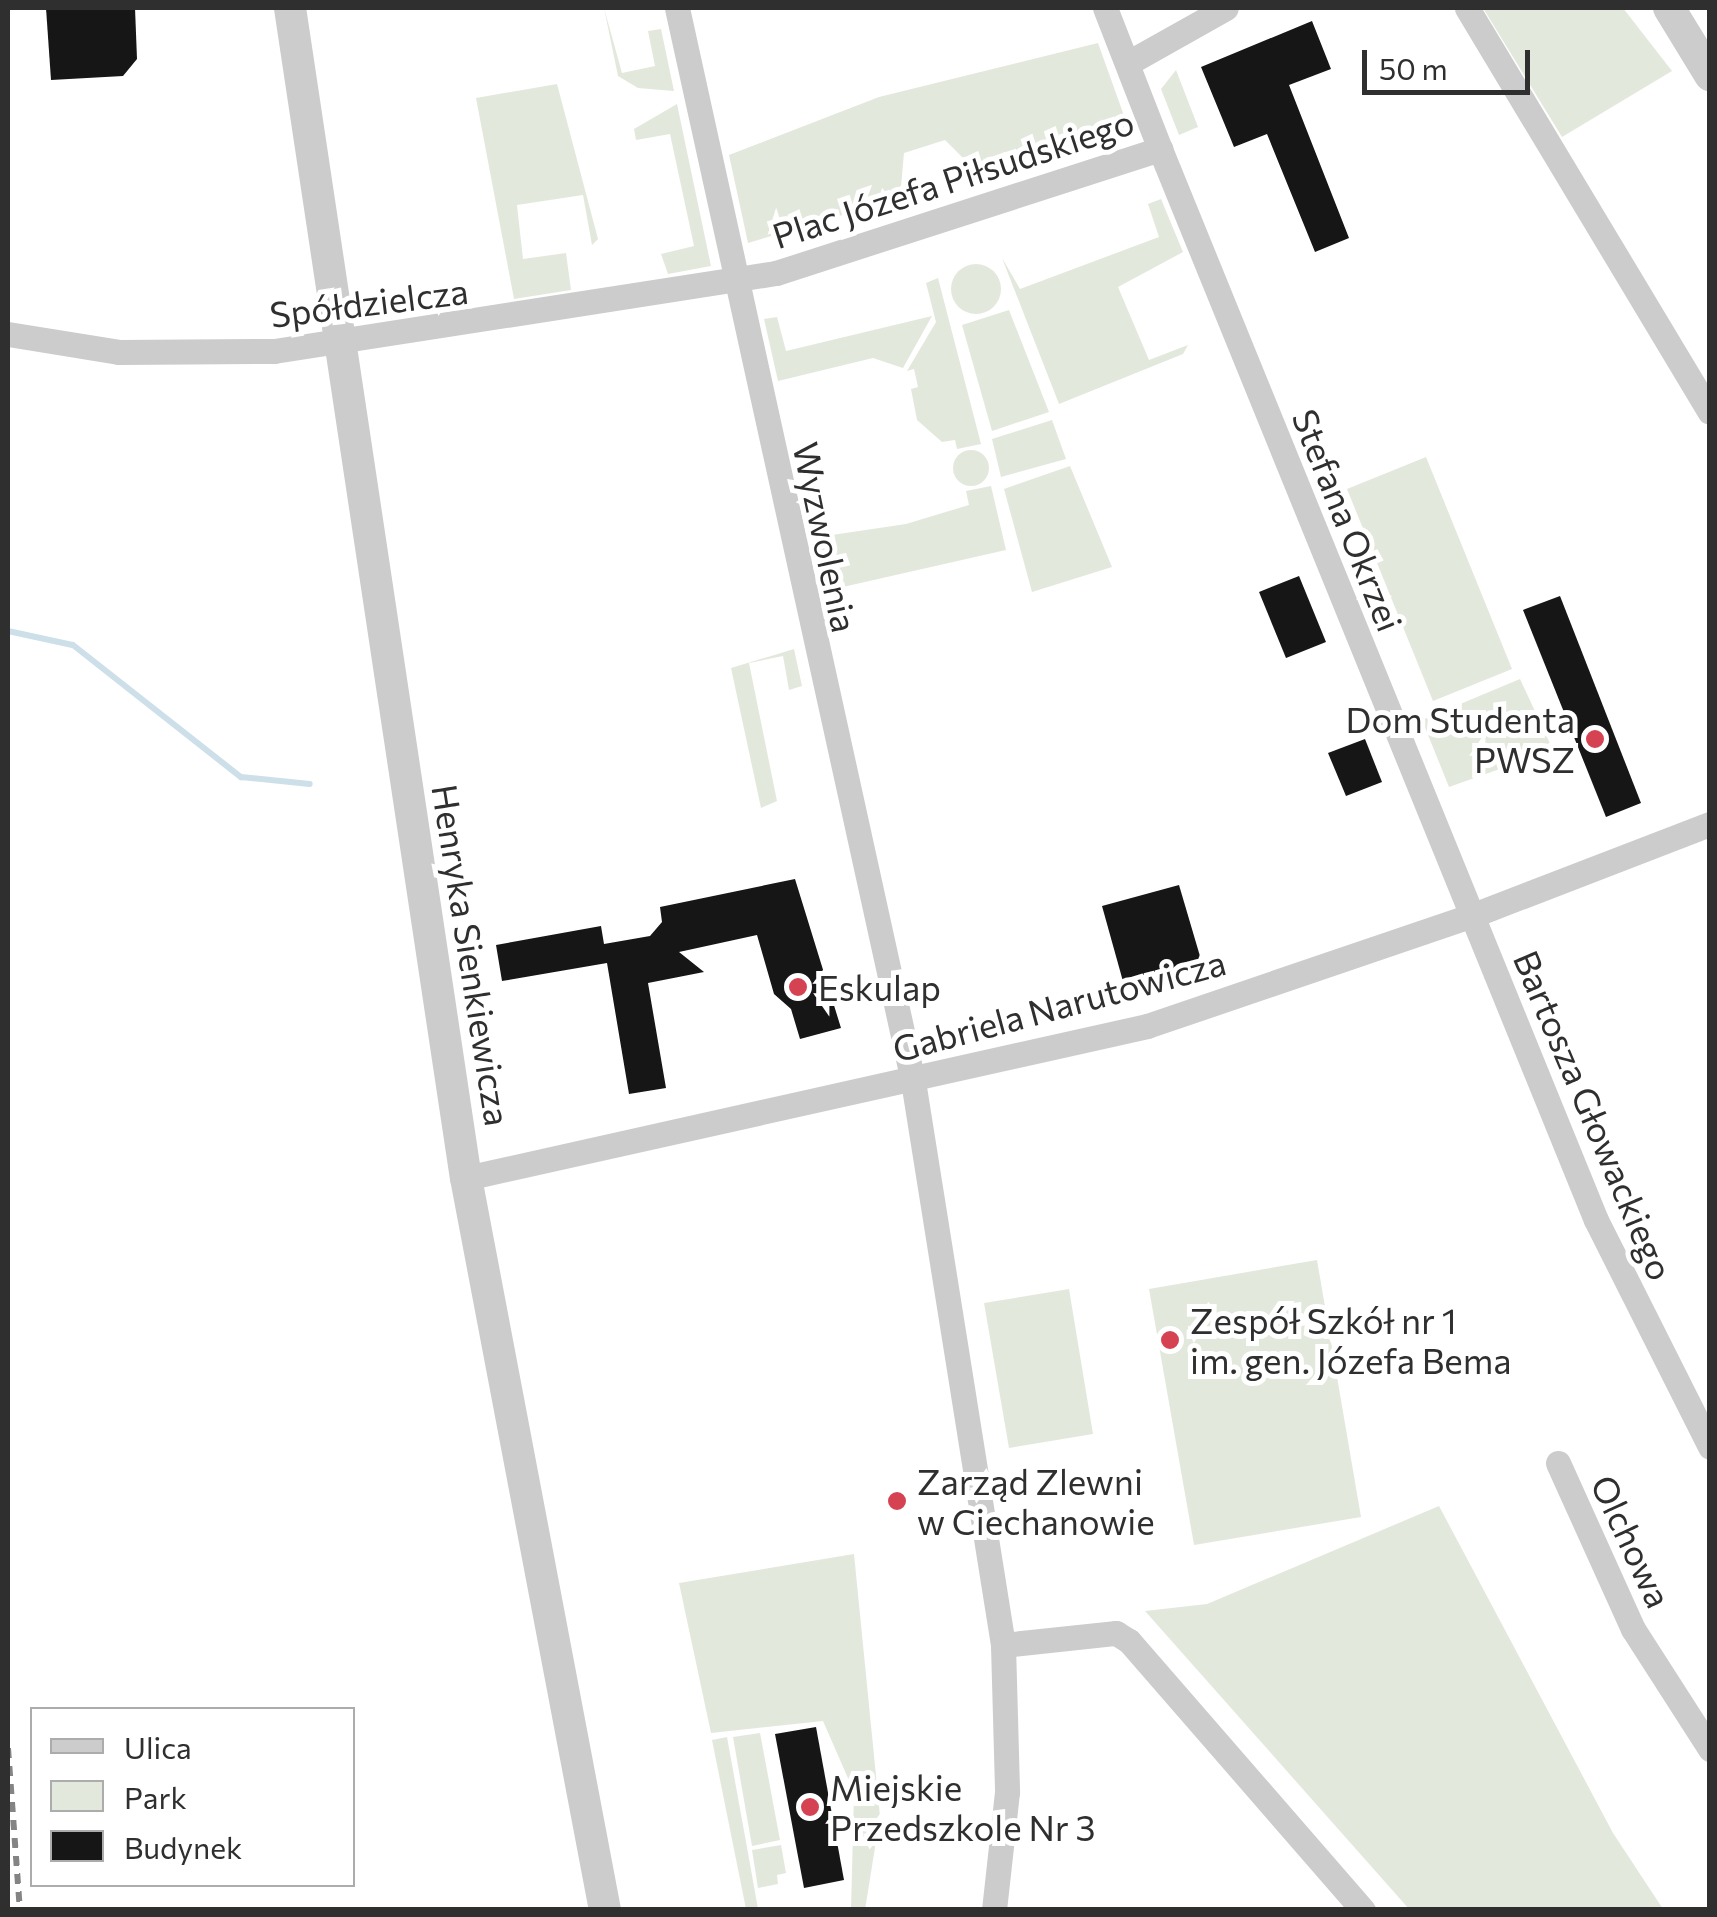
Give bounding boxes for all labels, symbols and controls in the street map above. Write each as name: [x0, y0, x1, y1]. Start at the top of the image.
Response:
scale bar: [1367, 30, 1534, 92]
text: 50 m: [1379, 49, 1448, 86]
street label: Plac Józefa Piłsudskiego: [767, 100, 1139, 256]
street label: Spółdzielcza: [267, 269, 471, 335]
street label: Stefana Okrzei: [1284, 403, 1412, 637]
street label: Wyzwolenia: [785, 438, 867, 636]
place label: Dom Studenta PWSZ: [1346, 698, 1575, 780]
marker: Dom Studenta PWSZ: [1584, 728, 1606, 750]
street label: Henryka Sienkiewicza: [424, 781, 520, 1129]
street label: Gabriela Narutowicza: [888, 940, 1230, 1070]
street label: Bartosza Głowackiego: [1506, 944, 1682, 1286]
place label: Eskulap: [818, 966, 941, 1008]
marker: Eskulap: [787, 976, 809, 998]
place label: Zespół Szkół nr 1 im. gen. Józefa Bema: [1190, 1299, 1512, 1381]
marker: Zespół Szkół nr 1 im. gen. Józefa Bema: [1159, 1329, 1181, 1351]
place label: Zarząd Zlewni w Ciechanowie: [917, 1460, 1155, 1542]
street label: Olchowa: [1583, 1468, 1681, 1614]
marker: Zarząd Zlewni w Ciechanowie: [886, 1490, 908, 1512]
legend: [30, 1707, 355, 1887]
text: Ulica: [124, 1728, 192, 1765]
place label: Miejskie Przedszkole Nr 3: [830, 1766, 1095, 1848]
text: Park: [124, 1778, 187, 1815]
marker: Miejskie Przedszkole Nr 3: [799, 1796, 821, 1818]
text: Budynek: [124, 1828, 242, 1865]

